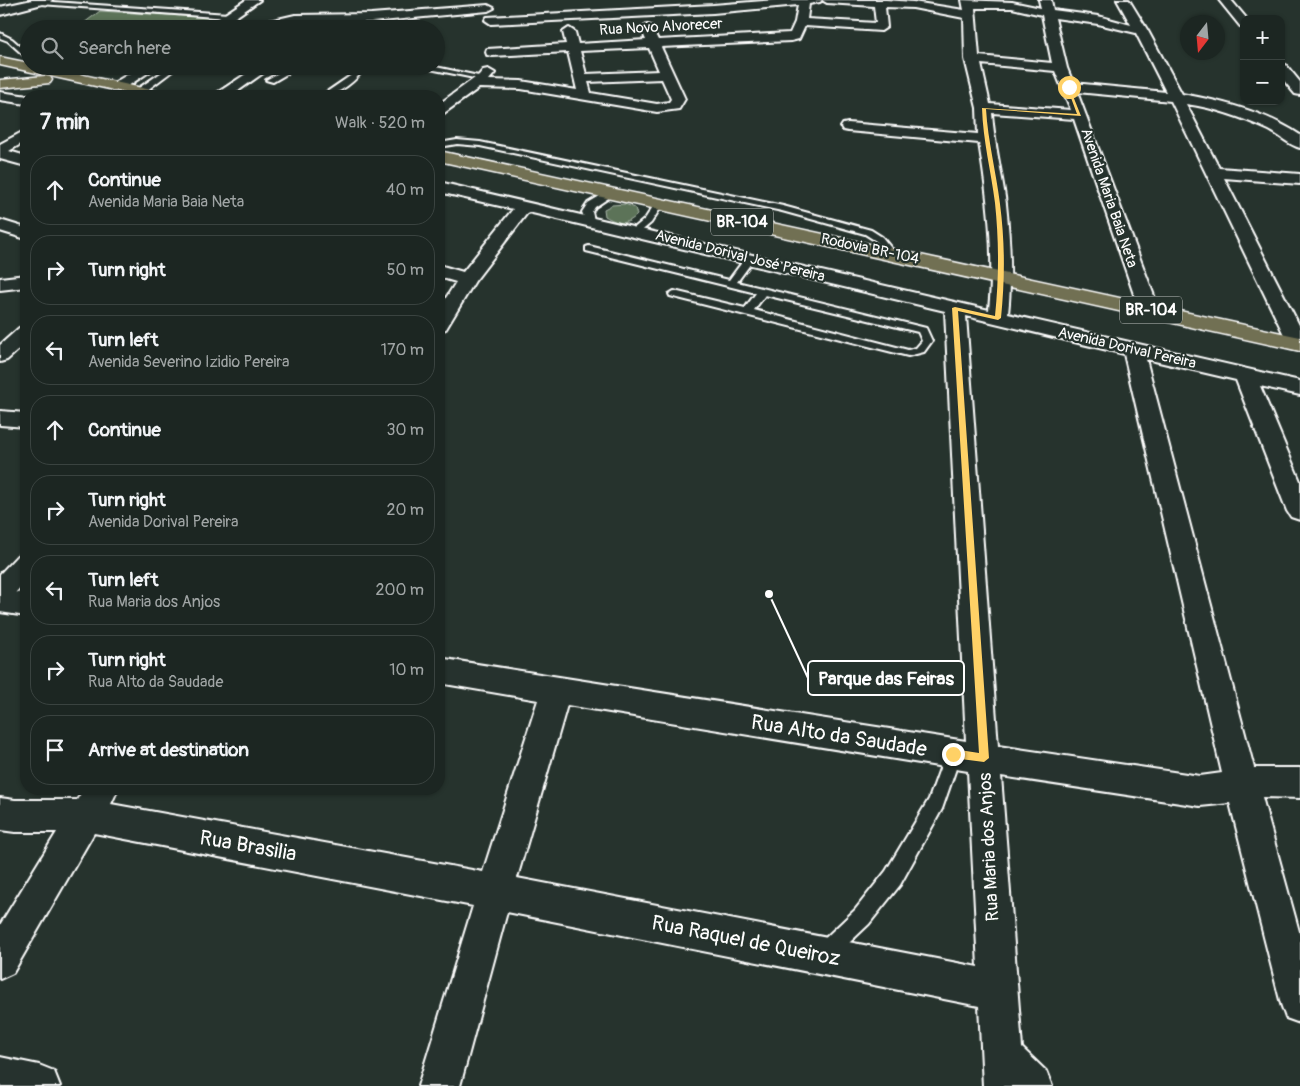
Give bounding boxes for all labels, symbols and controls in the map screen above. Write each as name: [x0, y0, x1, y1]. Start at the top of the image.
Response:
street label: Rua Novo Alvorecer: [599, 14, 724, 40]
north arrow: [1180, 15, 1225, 60]
map controls: [1240, 15, 1285, 105]
button: +: [1240, 15, 1285, 60]
search box: [20, 20, 445, 75]
icon: search: [38, 34, 66, 62]
text: Search here: [78, 36, 171, 60]
button: −: [1240, 60, 1285, 105]
route start: [1058, 76, 1081, 99]
text: 7 min: [40, 109, 90, 136]
text: Walk · 520 m: [335, 113, 425, 133]
street label: Avenida Maria Baia Neta: [1076, 126, 1142, 270]
text: Continue: [88, 168, 161, 192]
icon: ahead: [41, 176, 69, 204]
text: 40 m: [386, 180, 424, 200]
text: Avenida Maria Baia Neta: [88, 192, 244, 212]
road number: BR-104: [711, 208, 773, 236]
street label: Avenida Dorival José Pereira: [653, 226, 827, 286]
street label: Rodovia BR-104: [819, 229, 921, 269]
icon: right: [41, 256, 69, 284]
text: Turn right: [88, 258, 166, 282]
text: 50 m: [387, 260, 424, 280]
road number: BR-104: [1120, 296, 1182, 324]
street label: Avenida Dorival Pereira: [1056, 323, 1198, 373]
text: Turn left: [88, 328, 158, 352]
icon: left: [41, 336, 69, 364]
text: 170 m: [381, 340, 424, 360]
text: Avenida Severino Izidio Pereira: [88, 352, 289, 372]
icon: ahead: [41, 416, 69, 444]
text: Continue: [88, 418, 161, 442]
text: 30 m: [386, 420, 424, 440]
text: Turn right: [88, 488, 166, 512]
icon: right: [41, 496, 69, 524]
text: 20 m: [386, 500, 424, 520]
text: Avenida Dorival Pereira: [88, 512, 238, 532]
text: Turn left: [88, 568, 158, 592]
icon: left: [41, 576, 69, 604]
text: 200 m: [376, 580, 424, 600]
text: Rua Maria dos Anjos: [88, 592, 220, 612]
text: Turn right: [88, 648, 166, 672]
icon: right: [41, 656, 69, 684]
text: 10 m: [389, 660, 424, 680]
callout: Parque das Feiras: [808, 661, 964, 695]
text: Parque das Feiras: [818, 667, 954, 691]
text: Rua Alto da Saudade: [88, 672, 223, 692]
street label: Rua Alto da Saudade: [749, 709, 929, 763]
icon: arrive: [41, 736, 69, 764]
text: Arrive at destination: [88, 738, 249, 762]
route end: [942, 743, 965, 766]
street label: Rua Maria dos Anjos: [974, 772, 1004, 922]
street label: Rua Brasilia: [197, 824, 299, 868]
street label: Rua Raquel de Queiroz: [649, 909, 843, 973]

